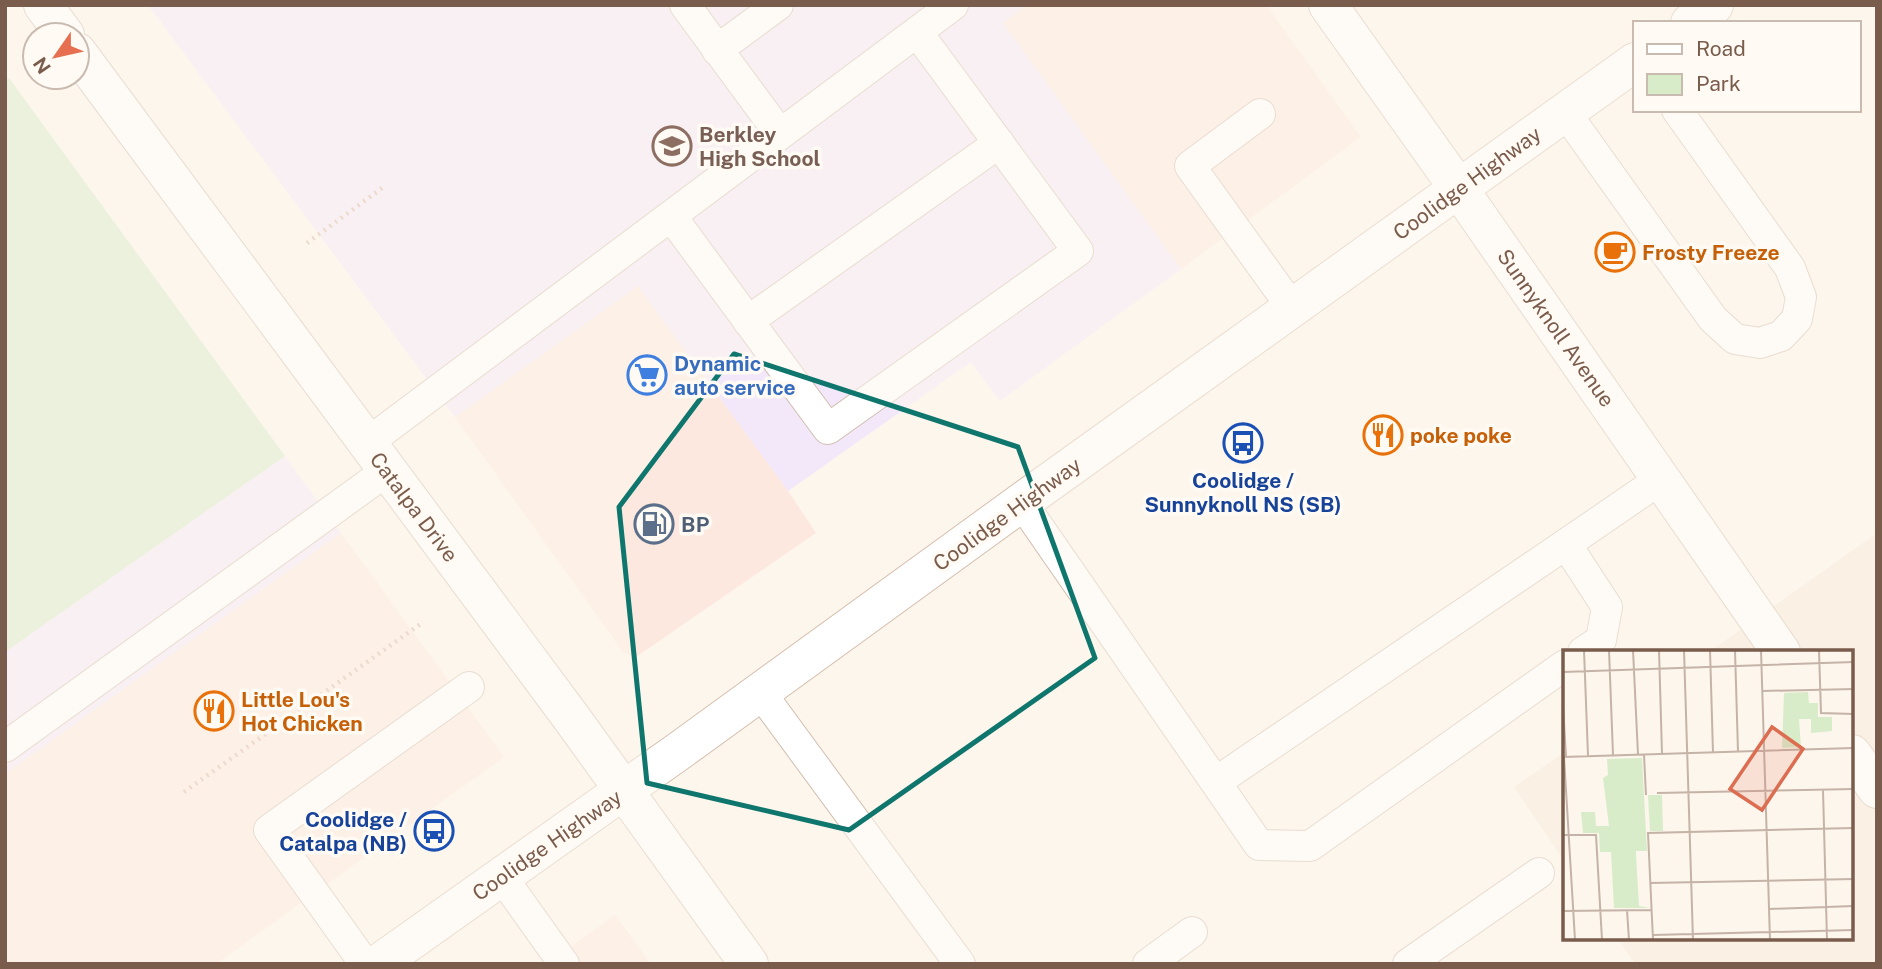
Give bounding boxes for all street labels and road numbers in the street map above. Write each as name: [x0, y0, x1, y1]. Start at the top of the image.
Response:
street label: Coolidge Highway: [1388, 121, 1546, 245]
street label: Sunnyknoll Avenue: [1492, 244, 1620, 412]
street label: Catalpa Drive: [365, 447, 463, 567]
street label: Coolidge Highway: [928, 452, 1086, 576]
street label: Coolidge Highway: [468, 784, 626, 906]

